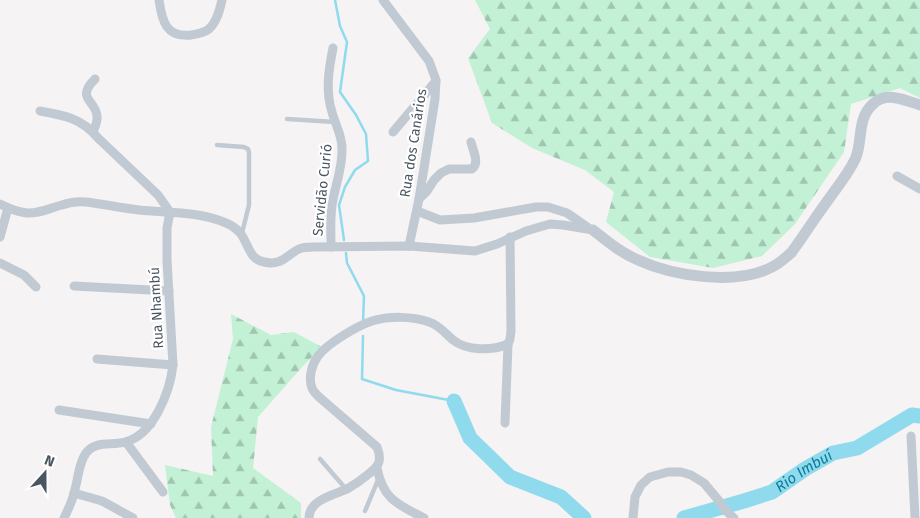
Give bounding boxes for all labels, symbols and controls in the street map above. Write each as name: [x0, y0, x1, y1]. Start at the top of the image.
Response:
street label: Rua dos Canários: [396, 87, 431, 199]
street label: Servidão Curió: [309, 143, 336, 237]
street label: Rua Nhambú: [146, 267, 167, 349]
water label: Rio Imbuí: [772, 446, 836, 496]
north arrow: [20, 448, 70, 498]
text: N: [42, 452, 57, 471]

